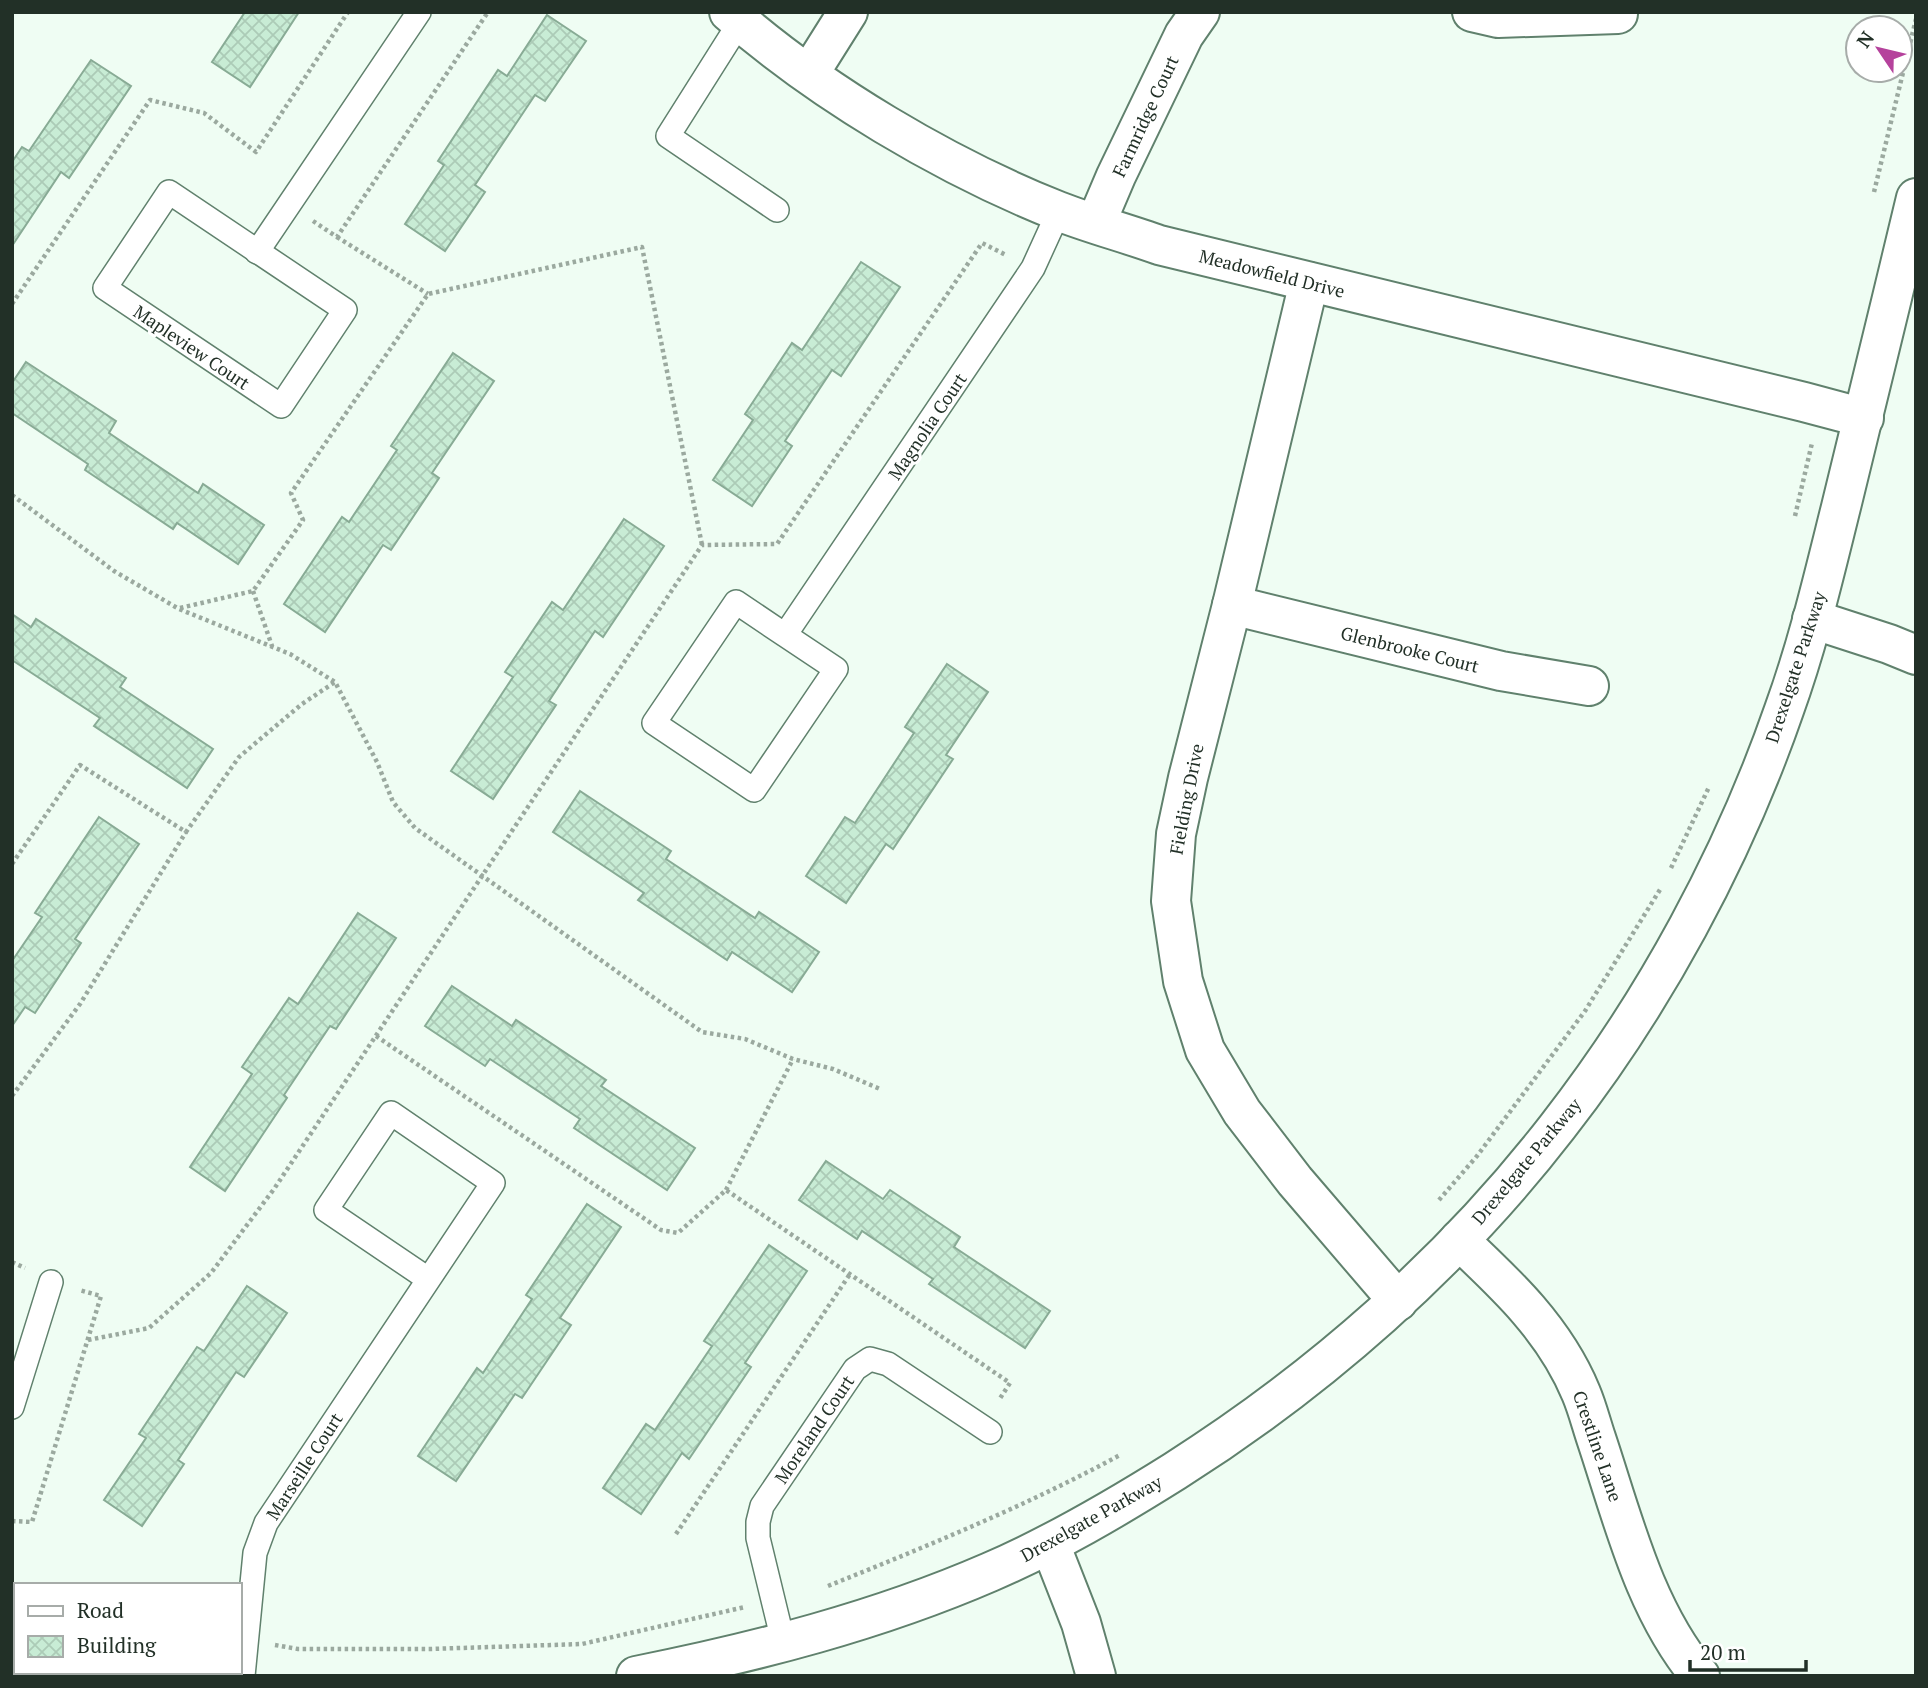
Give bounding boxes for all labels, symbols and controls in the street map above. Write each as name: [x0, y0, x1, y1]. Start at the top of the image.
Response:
north arrow: [1844, 14, 1914, 84]
text: N: [1850, 25, 1879, 52]
street label: Farmridge Court: [1106, 51, 1184, 181]
street label: Meadowfield Drive: [1197, 243, 1347, 303]
street label: Mapleview Court: [129, 299, 255, 395]
street label: Magnolia Court: [882, 368, 972, 484]
street label: Drexelgate Parkway: [1759, 587, 1831, 746]
street label: Glenbrooke Court: [1338, 620, 1482, 678]
street label: Fielding Drive: [1163, 741, 1209, 857]
street label: Drexelgate Parkway: [1466, 1092, 1587, 1229]
street label: Moreland Court: [769, 1370, 859, 1488]
street label: Crestline Lane: [1568, 1387, 1628, 1505]
street label: Marseille Court: [260, 1408, 348, 1524]
street label: Drexelgate Parkway: [1016, 1469, 1167, 1567]
legend: [14, 1583, 242, 1674]
text: Road: [77, 1596, 124, 1624]
scale bar: [1690, 1628, 1806, 1672]
text: Building: [77, 1631, 157, 1659]
text: 20 m: [1700, 1638, 1746, 1666]

